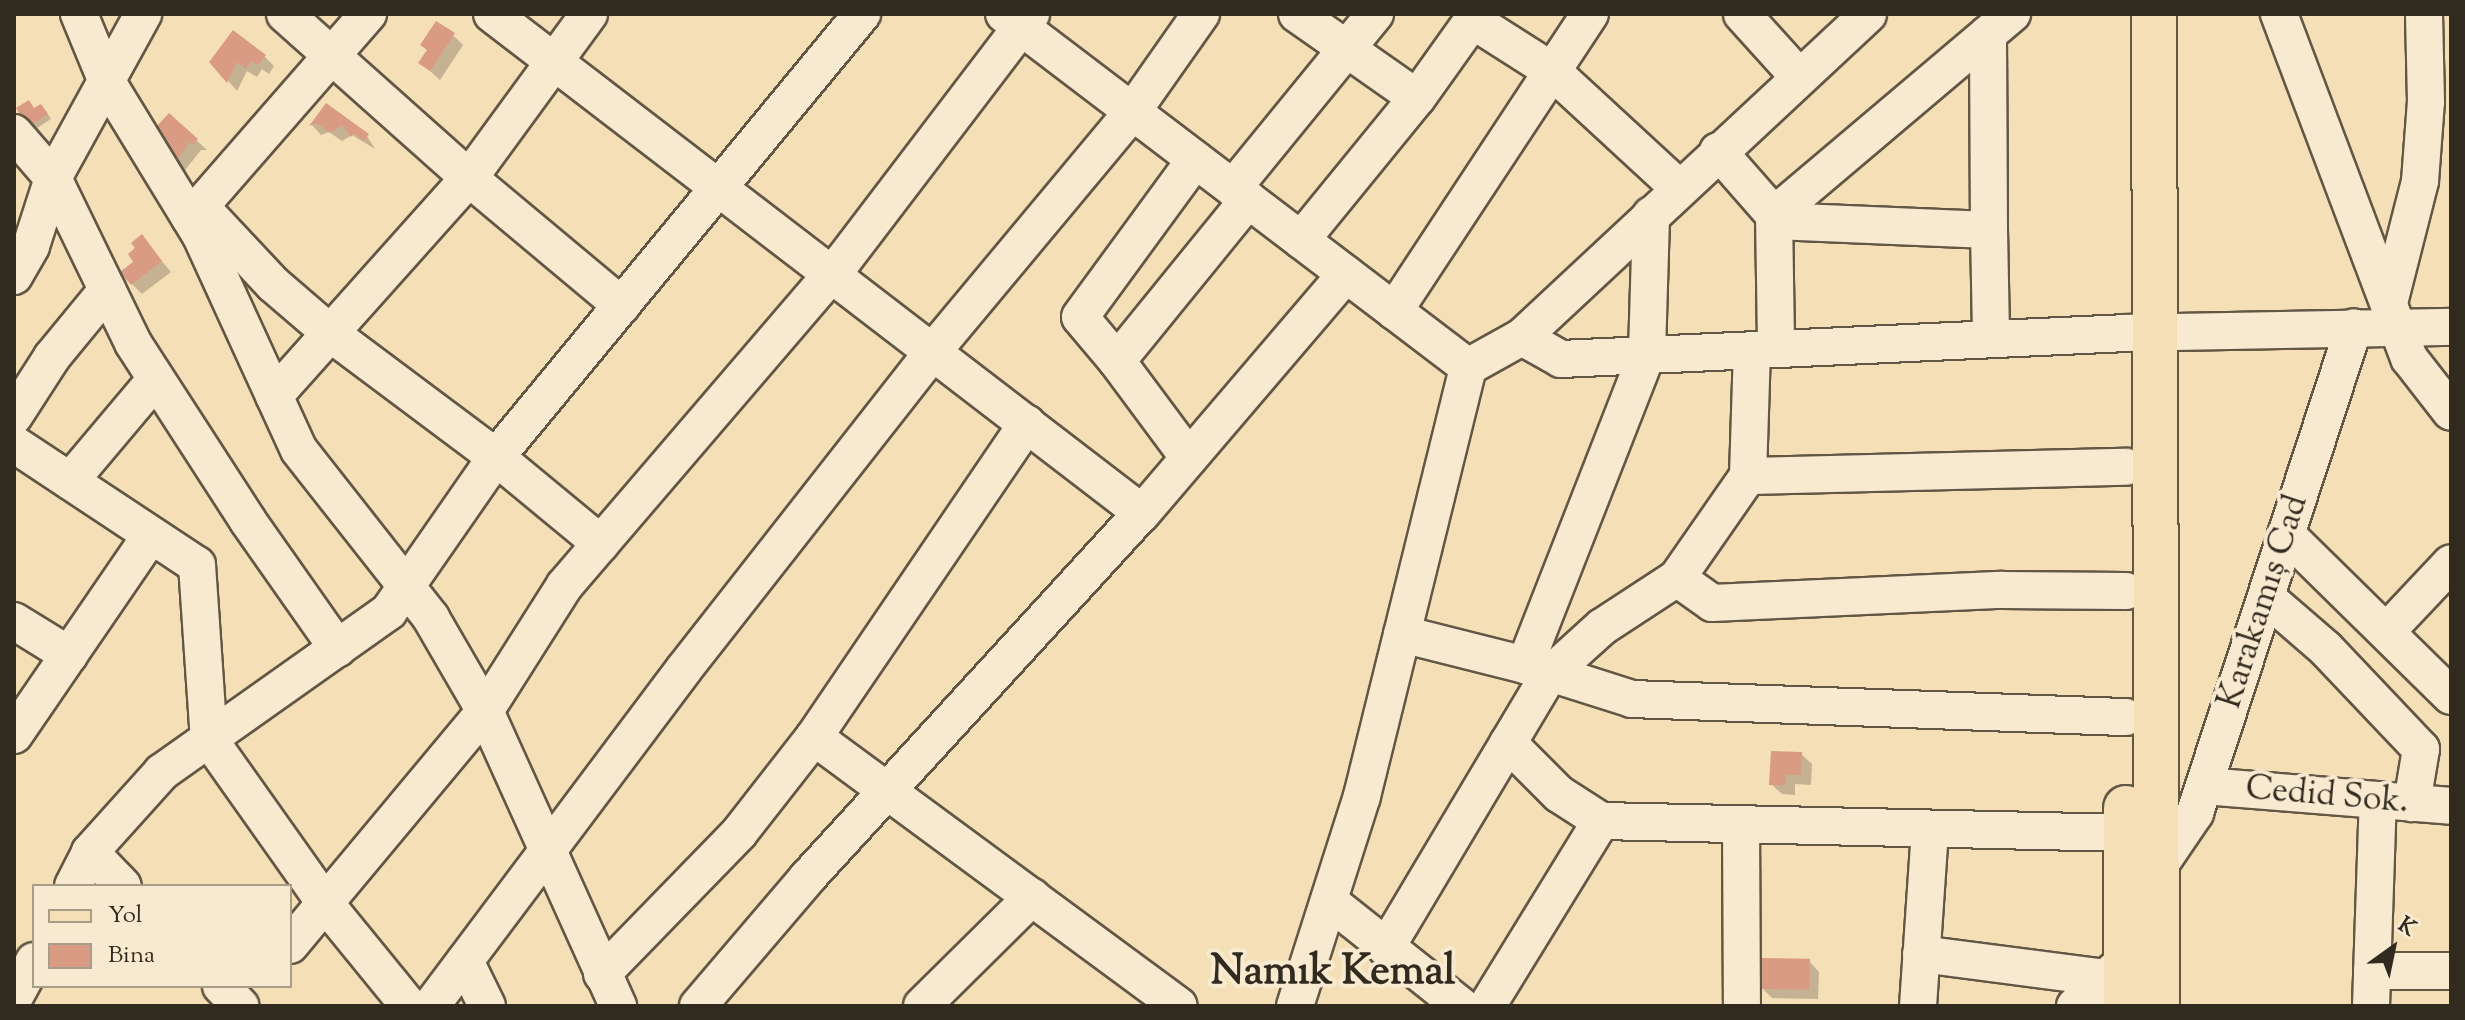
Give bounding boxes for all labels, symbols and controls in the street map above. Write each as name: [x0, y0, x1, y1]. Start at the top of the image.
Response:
street label: Karakamış Cad: [2210, 490, 2318, 714]
street label: Cedid Sok.: [2244, 769, 2410, 823]
legend: [32, 884, 292, 988]
text: Yol: [108, 899, 142, 933]
north arrow: [2353, 908, 2433, 988]
text: K: [2391, 910, 2421, 946]
text: Bina: [108, 939, 155, 973]
district label: Namık Kemal: [1210, 948, 1456, 998]

